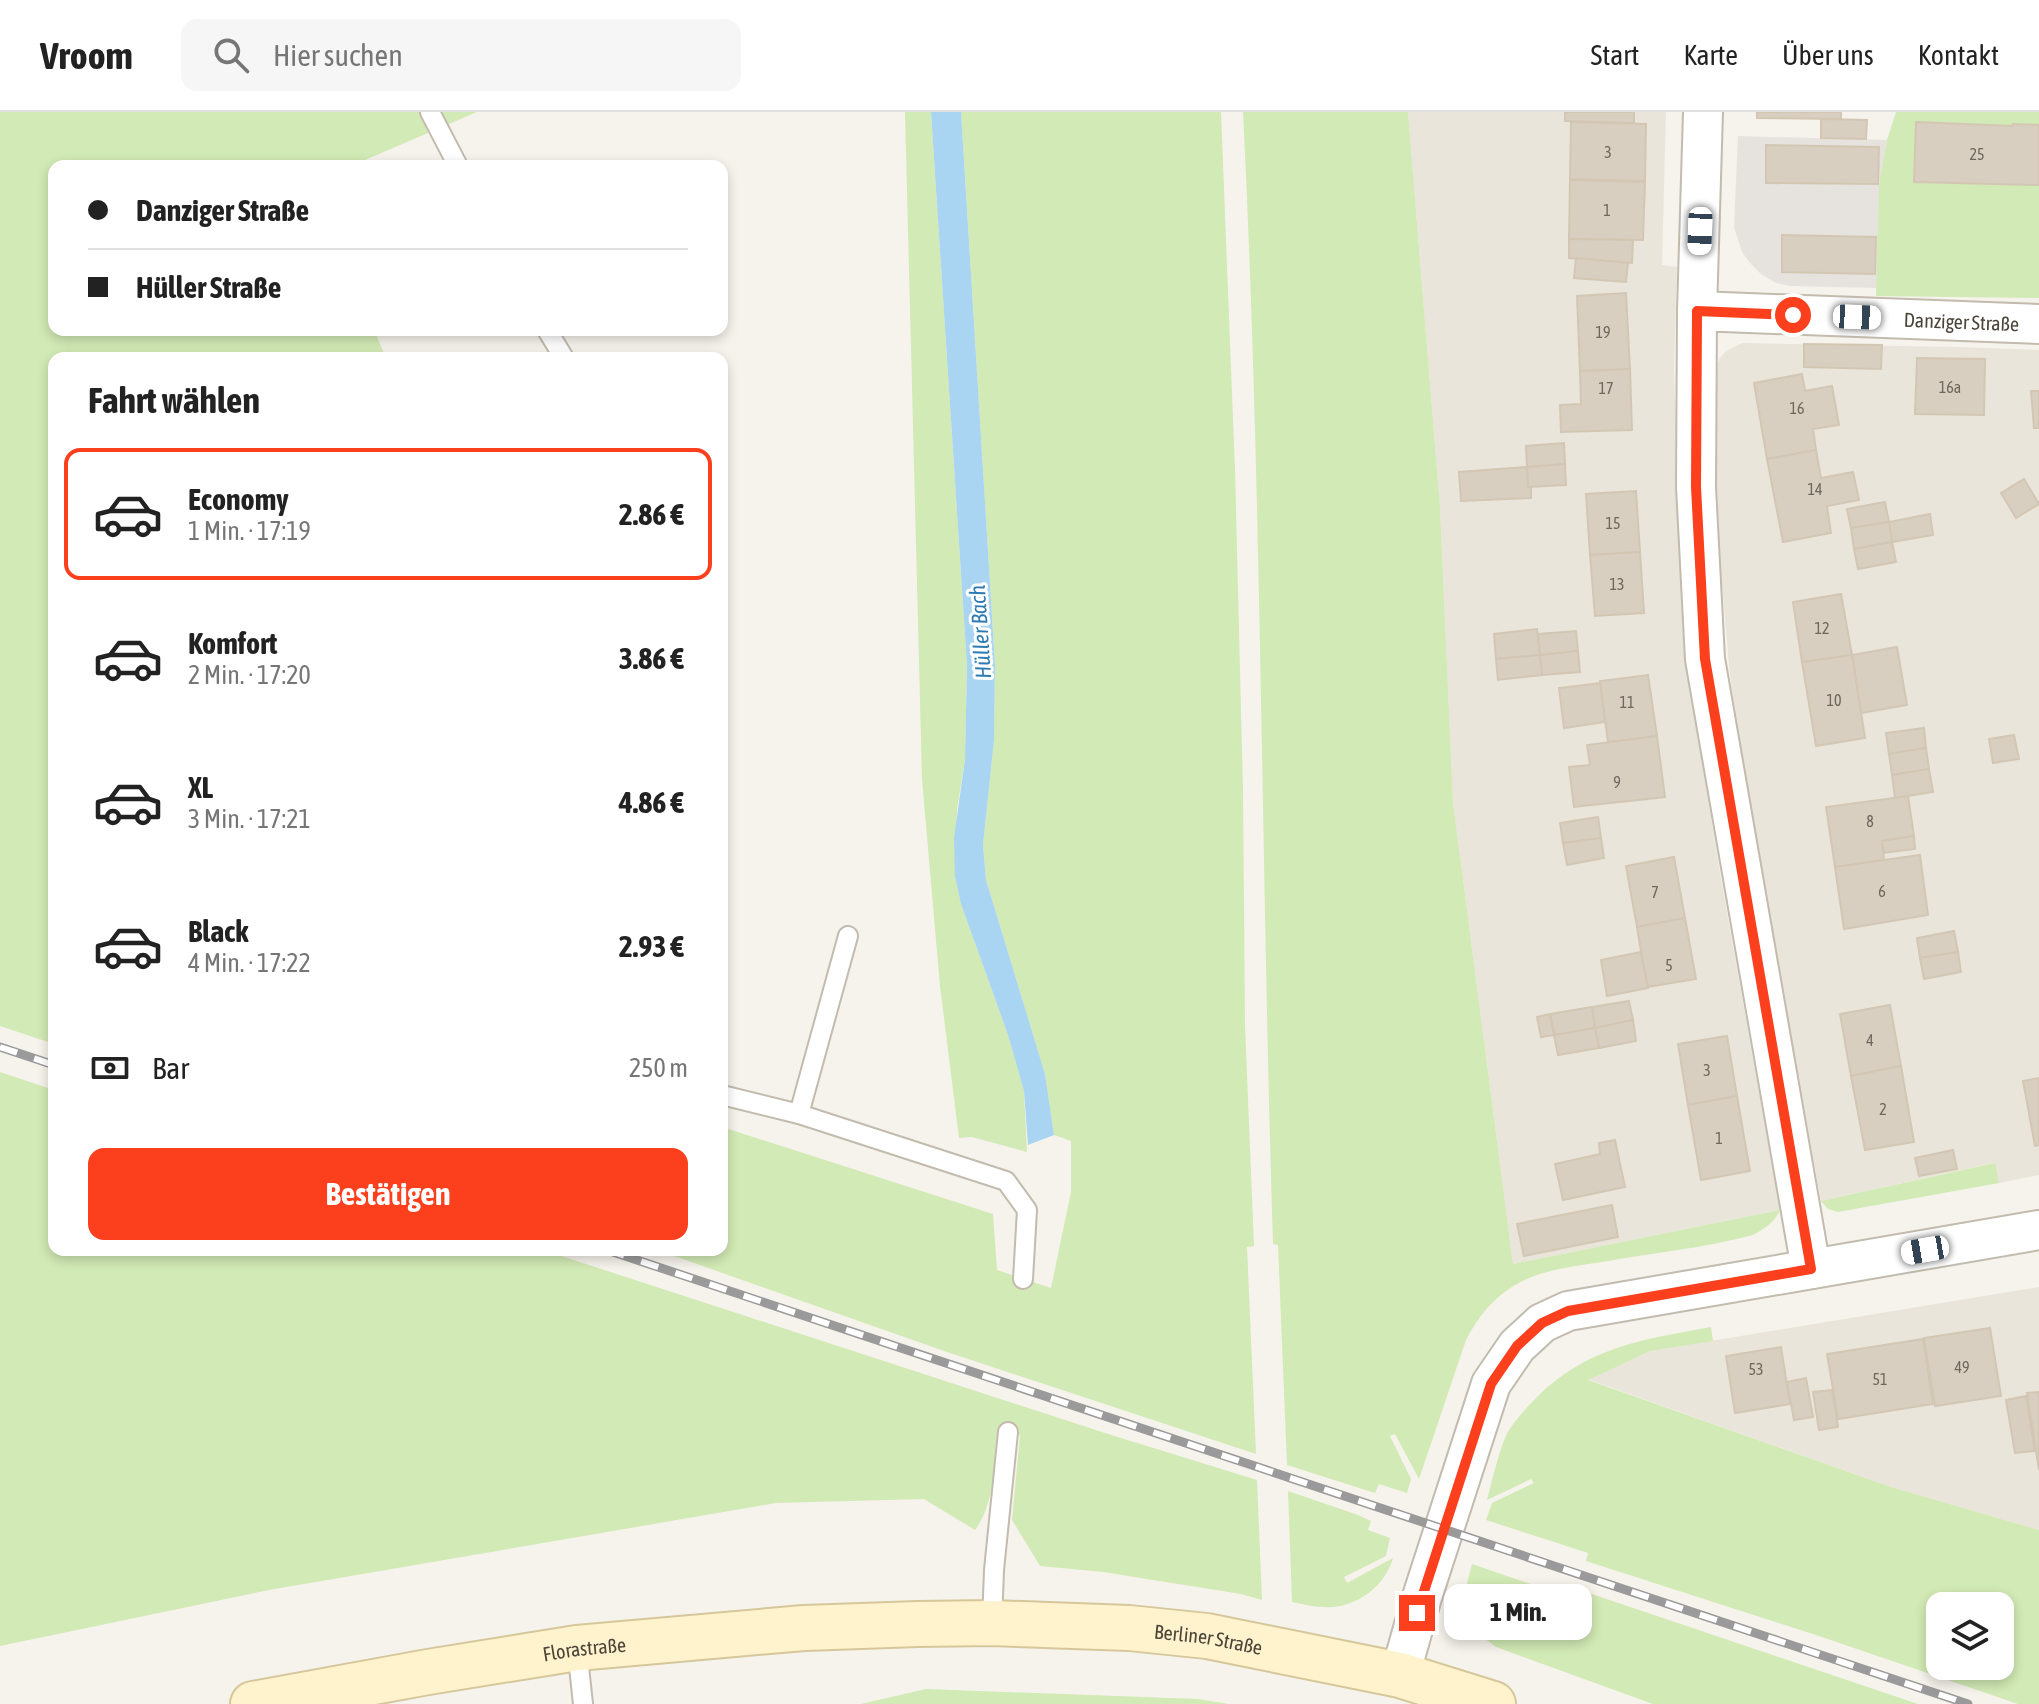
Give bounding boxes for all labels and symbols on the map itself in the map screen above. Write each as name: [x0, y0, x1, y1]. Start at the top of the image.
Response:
house number: 3: [1604, 143, 1612, 161]
house number: 25: [1969, 145, 1985, 163]
house number: 1: [1603, 201, 1611, 219]
car: [1687, 207, 1713, 255]
route start: [1775, 297, 1811, 333]
car: [1833, 304, 1881, 330]
street label: Danziger Straße: [1903, 307, 2020, 335]
house number: 19: [1595, 323, 1611, 341]
house number: 16a: [1939, 378, 1961, 396]
house number: 17: [1598, 379, 1614, 397]
house number: 16: [1789, 399, 1805, 417]
house number: 14: [1807, 480, 1823, 498]
house number: 15: [1605, 514, 1621, 532]
house number: 13: [1609, 575, 1625, 593]
water label: Hüller Bach: [964, 584, 996, 680]
house number: 12: [1814, 619, 1830, 637]
house number: 10: [1826, 691, 1842, 709]
house number: 11: [1619, 693, 1635, 711]
house number: 9: [1613, 773, 1621, 791]
house number: 8: [1866, 812, 1874, 830]
house number: 6: [1878, 882, 1886, 900]
house number: 7: [1651, 883, 1659, 901]
house number: 5: [1665, 956, 1673, 974]
house number: 4: [1866, 1031, 1874, 1049]
house number: 3: [1703, 1061, 1711, 1079]
house number: 2: [1879, 1100, 1887, 1118]
house number: 1: [1715, 1129, 1723, 1147]
car: [1899, 1234, 1951, 1266]
house number: 49: [1954, 1358, 1970, 1376]
house number: 53: [1748, 1360, 1764, 1378]
house number: 51: [1872, 1370, 1888, 1388]
callout: 1 Min.: [1445, 1585, 1593, 1641]
route end: [1399, 1595, 1435, 1631]
street label: Berliner Straße: [1153, 1619, 1265, 1658]
street label: Florastraße: [541, 1632, 627, 1665]

